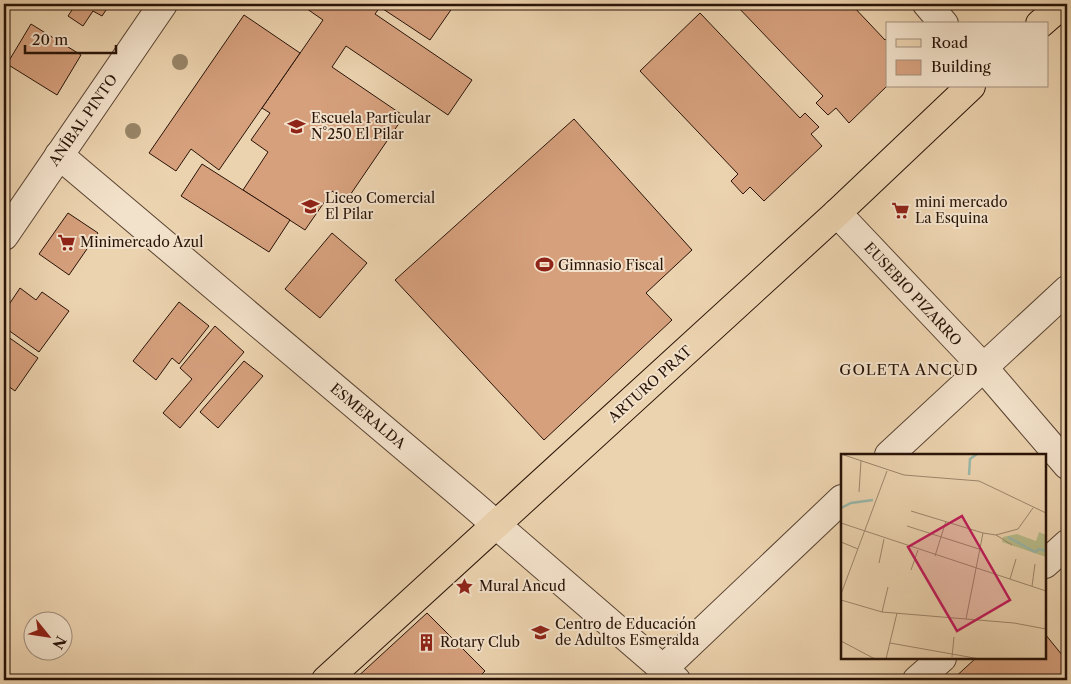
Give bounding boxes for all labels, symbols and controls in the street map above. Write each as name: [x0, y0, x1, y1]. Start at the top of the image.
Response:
scale bar: [25, 22, 116, 54]
legend: [886, 22, 1048, 88]
text: 20 m: [32, 30, 68, 49]
text: Road: [931, 33, 968, 52]
text: Building: [931, 57, 991, 76]
street label: ANÍBAL PINTO: [43, 70, 121, 170]
place label: Escuela Particular N°250 El Pilar: [311, 109, 431, 143]
school or university icon: Escuela Particular N°250 El Pilar: [287, 116, 307, 136]
place label: Liceo Comercial El Pilar: [325, 189, 435, 223]
place label: mini mercado La Esquina: [915, 193, 1007, 227]
school or university icon: Liceo Comercial El Pilar: [301, 196, 321, 216]
supermarket icon: mini mercado La Esquina: [891, 200, 911, 220]
supermarket icon: Minimercado Azul: [56, 232, 76, 252]
place label: Minimercado Azul: [80, 233, 203, 251]
street label: EUSEBIO PIZARRO: [860, 239, 966, 349]
sports icon: Gimnasio Fiscal: [534, 255, 554, 275]
place label: Gimnasio Fiscal: [558, 256, 664, 274]
street label: ARTURO PRAT: [604, 341, 696, 427]
district label: GOLETA ANCUD: [839, 360, 979, 379]
street label: ESMERALDA: [327, 379, 410, 453]
inset map: [841, 454, 1046, 659]
place icon: Mural Ancud: [455, 576, 475, 596]
place label: Mural Ancud: [479, 577, 566, 595]
north arrow: [22, 612, 72, 662]
place label: Centro de Educación de Adultos Esmeralda: [555, 615, 700, 649]
school or university icon: Centro de Educación de Adultos Esmeralda: [531, 622, 551, 642]
building icon: Rotary Club: [416, 632, 436, 652]
text: N: [48, 633, 70, 652]
place label: Rotary Club: [440, 633, 520, 651]

